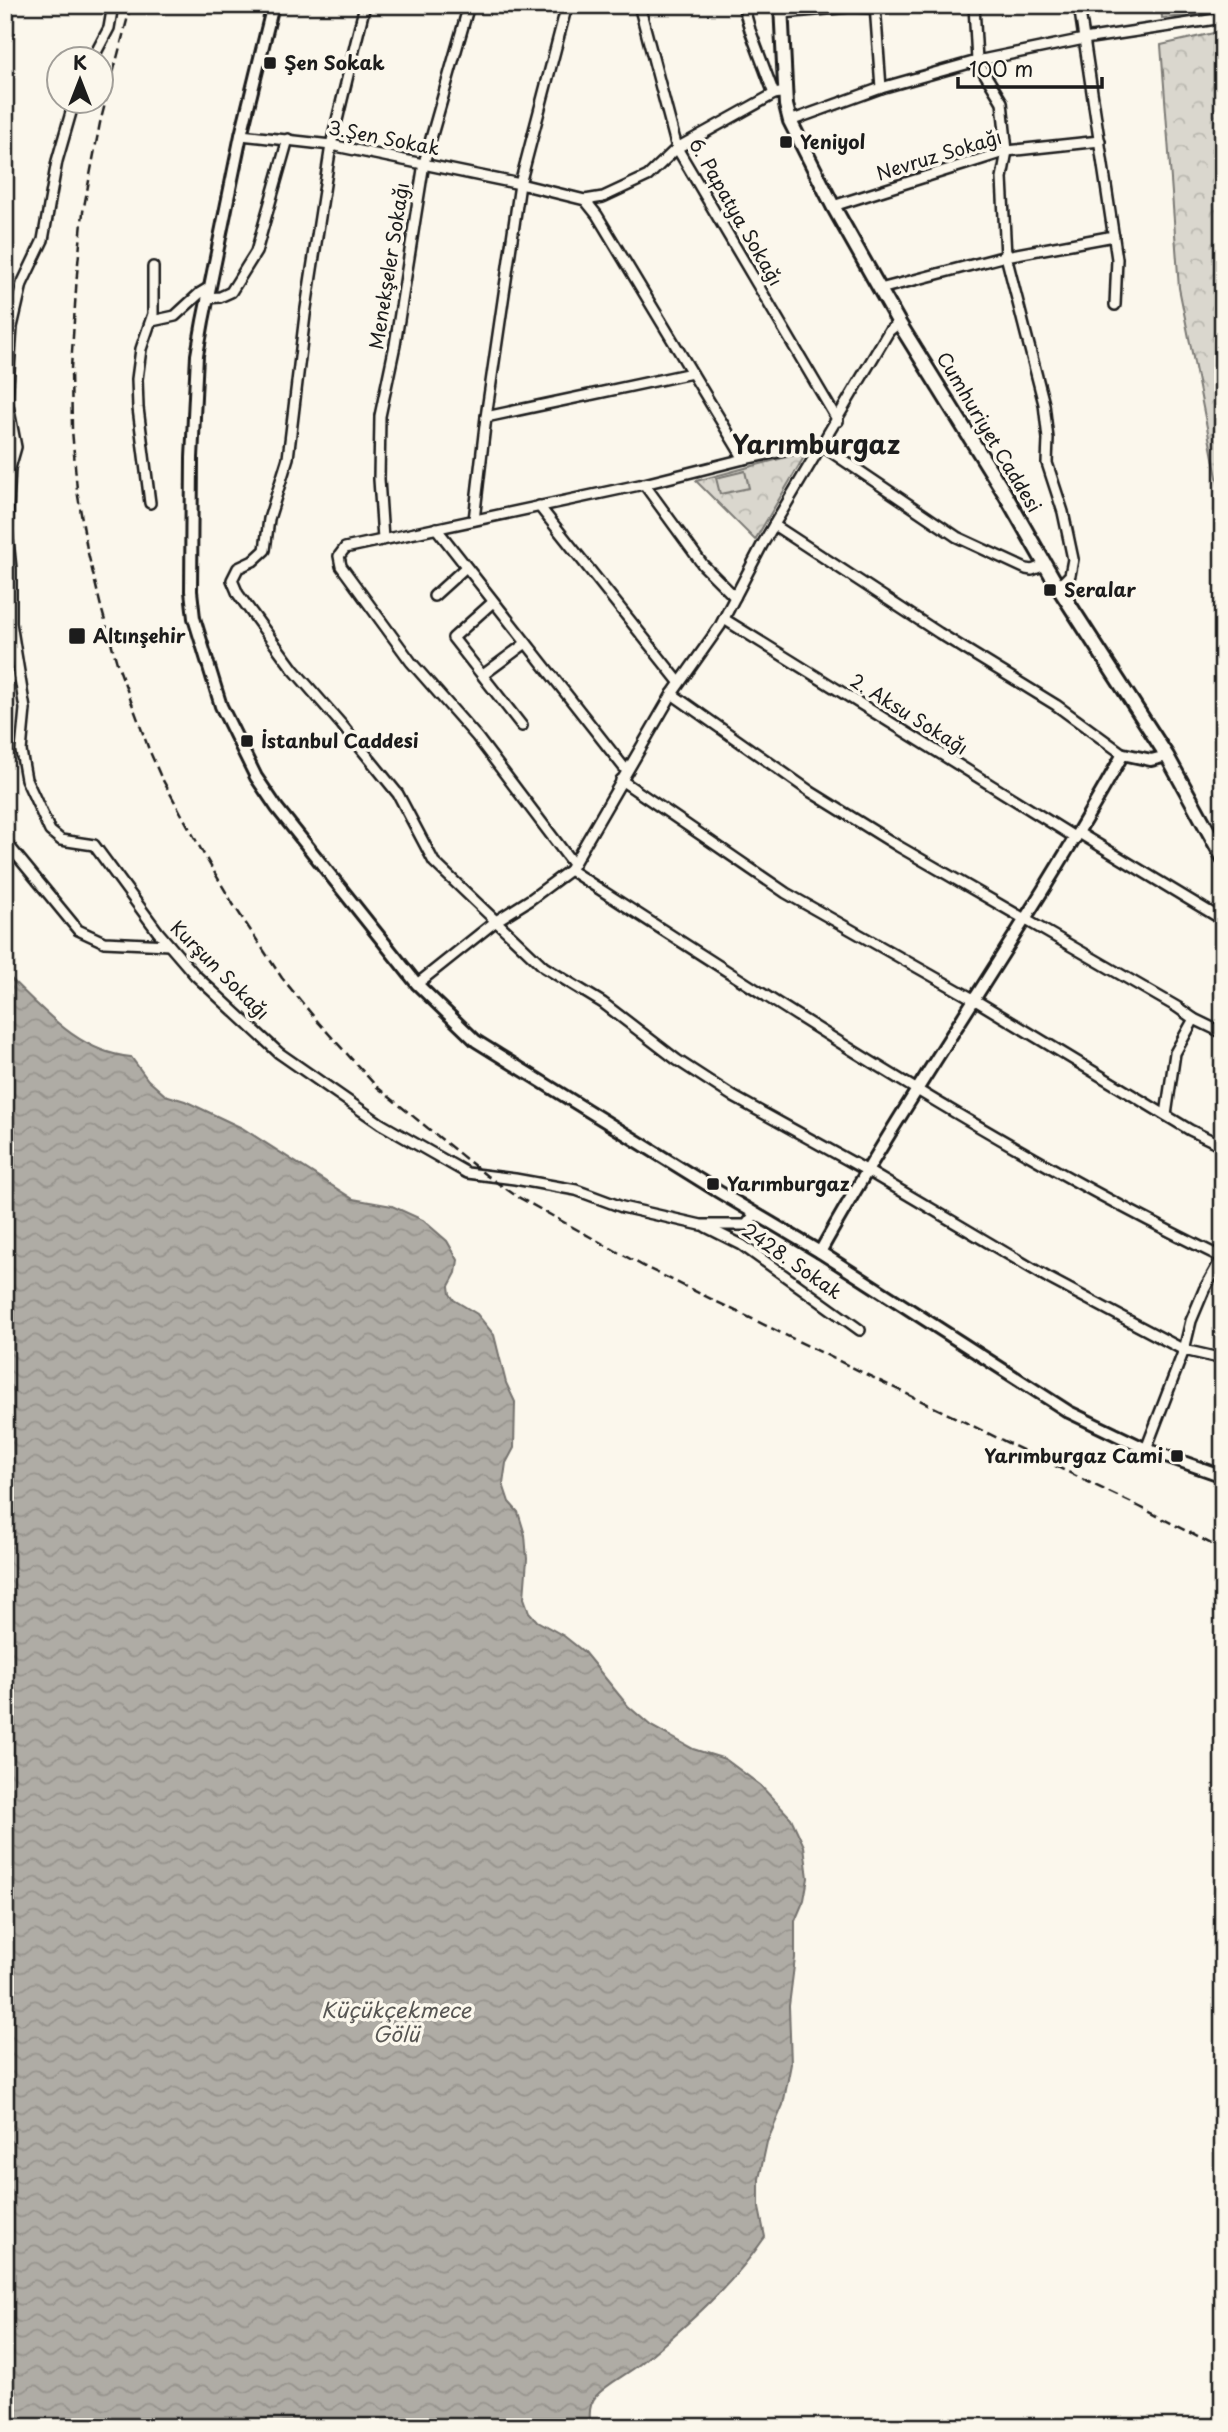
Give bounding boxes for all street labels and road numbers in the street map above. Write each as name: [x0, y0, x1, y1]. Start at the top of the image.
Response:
street label: 3.Şen Sokak: [326, 113, 442, 162]
street label: Nevruz Sokağı: [873, 122, 1005, 186]
street label: 6. Papatya Sokağı: [683, 132, 791, 291]
street label: Menekşeler Sokağı: [361, 180, 415, 351]
street label: Cumhuriyet Caddesi: [931, 346, 1049, 517]
street label: 2. Aksu Sokağı: [845, 666, 974, 761]
street label: Kurşun Sokağı: [165, 913, 277, 1025]
street label: 2428. Sokak: [737, 1215, 848, 1305]

